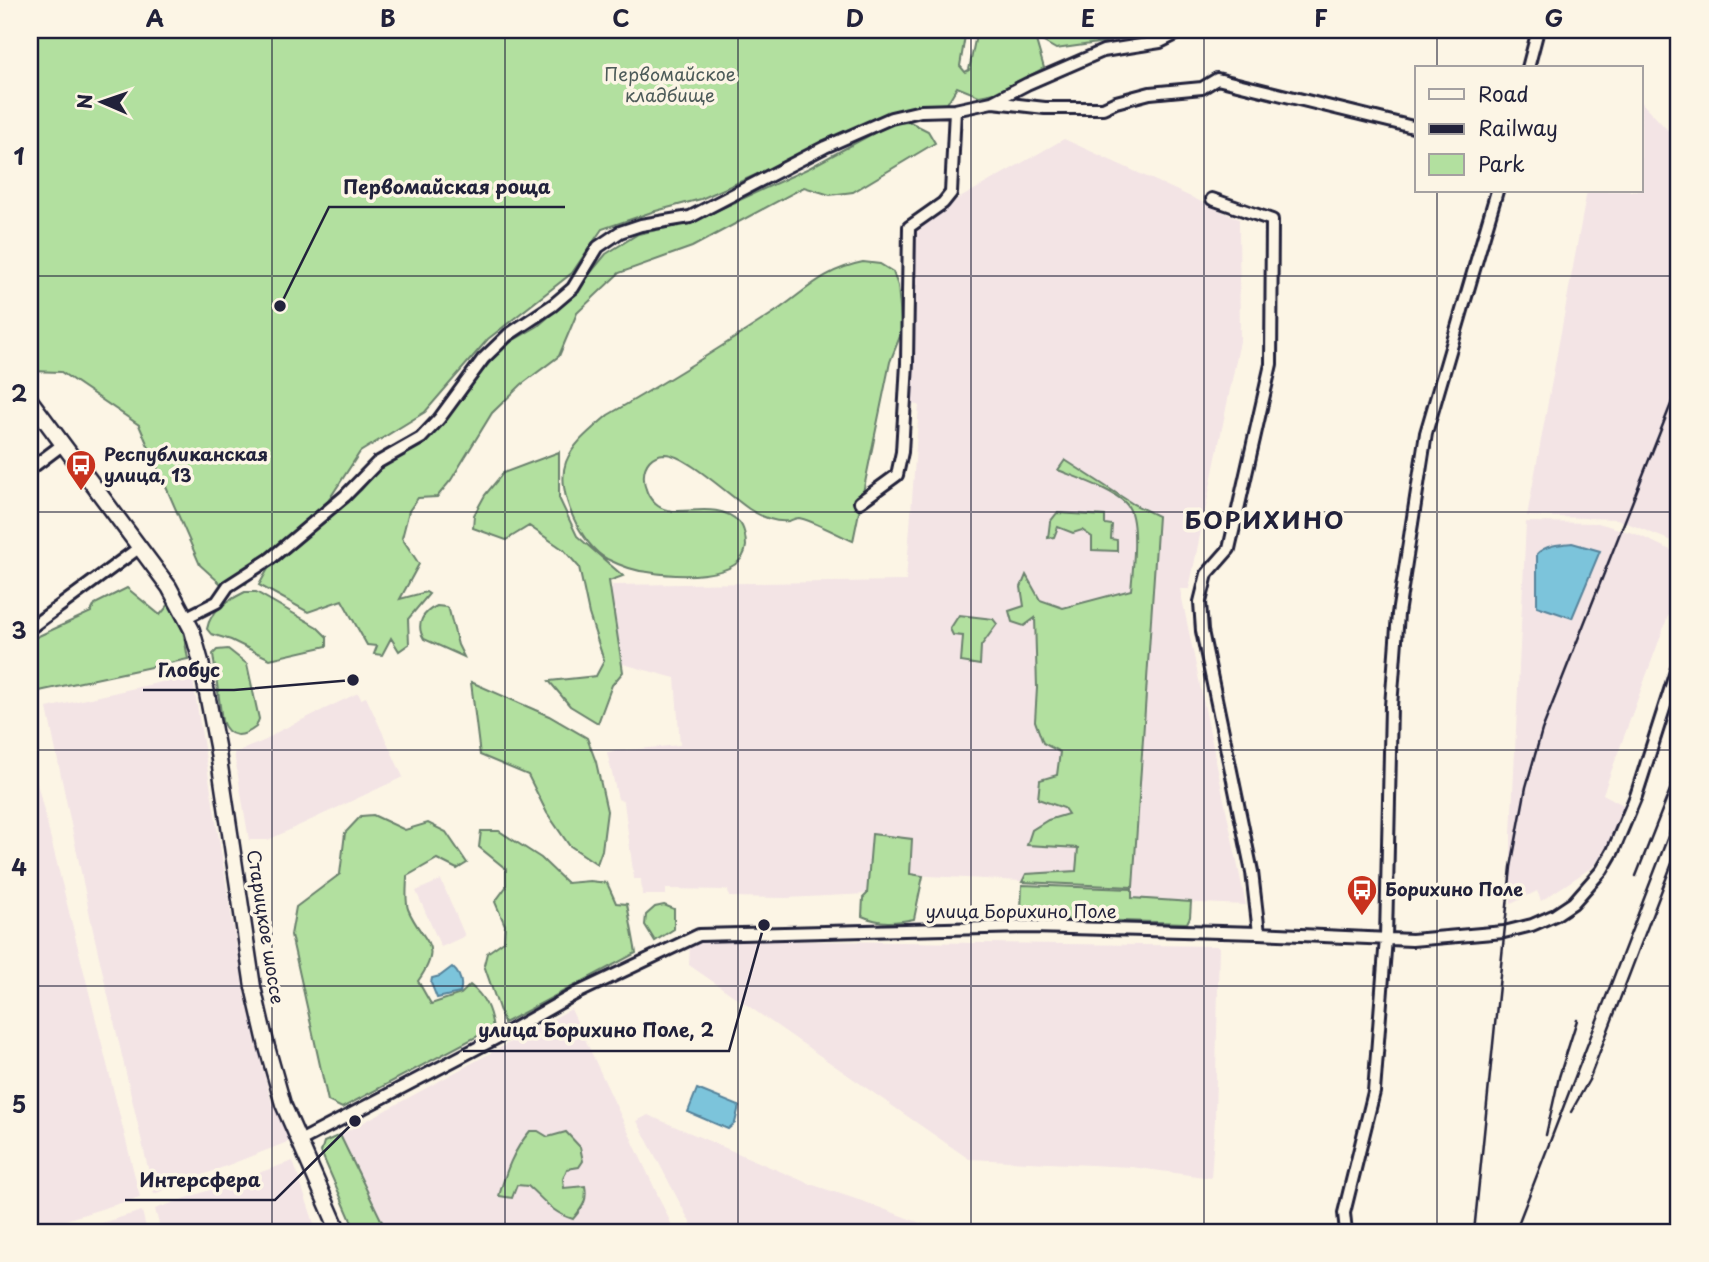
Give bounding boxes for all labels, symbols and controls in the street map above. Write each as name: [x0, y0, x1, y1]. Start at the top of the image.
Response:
text: A: [146, 0, 164, 35]
text: B: [380, 0, 396, 35]
text: C: [612, 0, 630, 35]
text: D: [846, 0, 864, 35]
text: E: [1081, 0, 1095, 35]
text: F: [1314, 0, 1328, 35]
text: G: [1545, 0, 1563, 35]
park label: Первомайское кладбище: [604, 60, 736, 108]
north arrow: [66, 66, 136, 136]
legend: [1415, 66, 1642, 192]
text: Road: [1478, 77, 1529, 109]
text: N: [70, 93, 98, 109]
text: Railway: [1478, 111, 1558, 143]
text: 1: [14, 138, 25, 173]
text: Park: [1478, 147, 1525, 179]
callout: Первомайская роща: [329, 167, 565, 207]
text: Первомайская роща: [343, 172, 551, 200]
text: 2: [11, 375, 27, 410]
place label: Республиканская улица, 13: [104, 440, 268, 488]
bus stop icon: Республиканская улица, 13: [64, 448, 98, 492]
district label: БОРИХИНО: [1185, 501, 1345, 537]
text: 3: [11, 612, 27, 647]
callout: Глобус: [143, 650, 234, 690]
text: Глобус: [158, 655, 220, 683]
street label: Старицкое шоссе: [241, 848, 292, 1006]
text: 4: [11, 849, 27, 884]
bus stop icon: Борихино Поле: [1345, 873, 1379, 917]
place label: Борихино Поле: [1385, 875, 1523, 902]
street label: улица Борихино Поле: [925, 897, 1117, 924]
callout: улица Борихино Поле, 2: [463, 1011, 729, 1051]
text: улица Борихино Поле, 2: [478, 1015, 714, 1043]
text: 5: [12, 1086, 26, 1121]
callout: Интерсфера: [125, 1160, 275, 1200]
text: Интерсфера: [139, 1165, 261, 1193]

